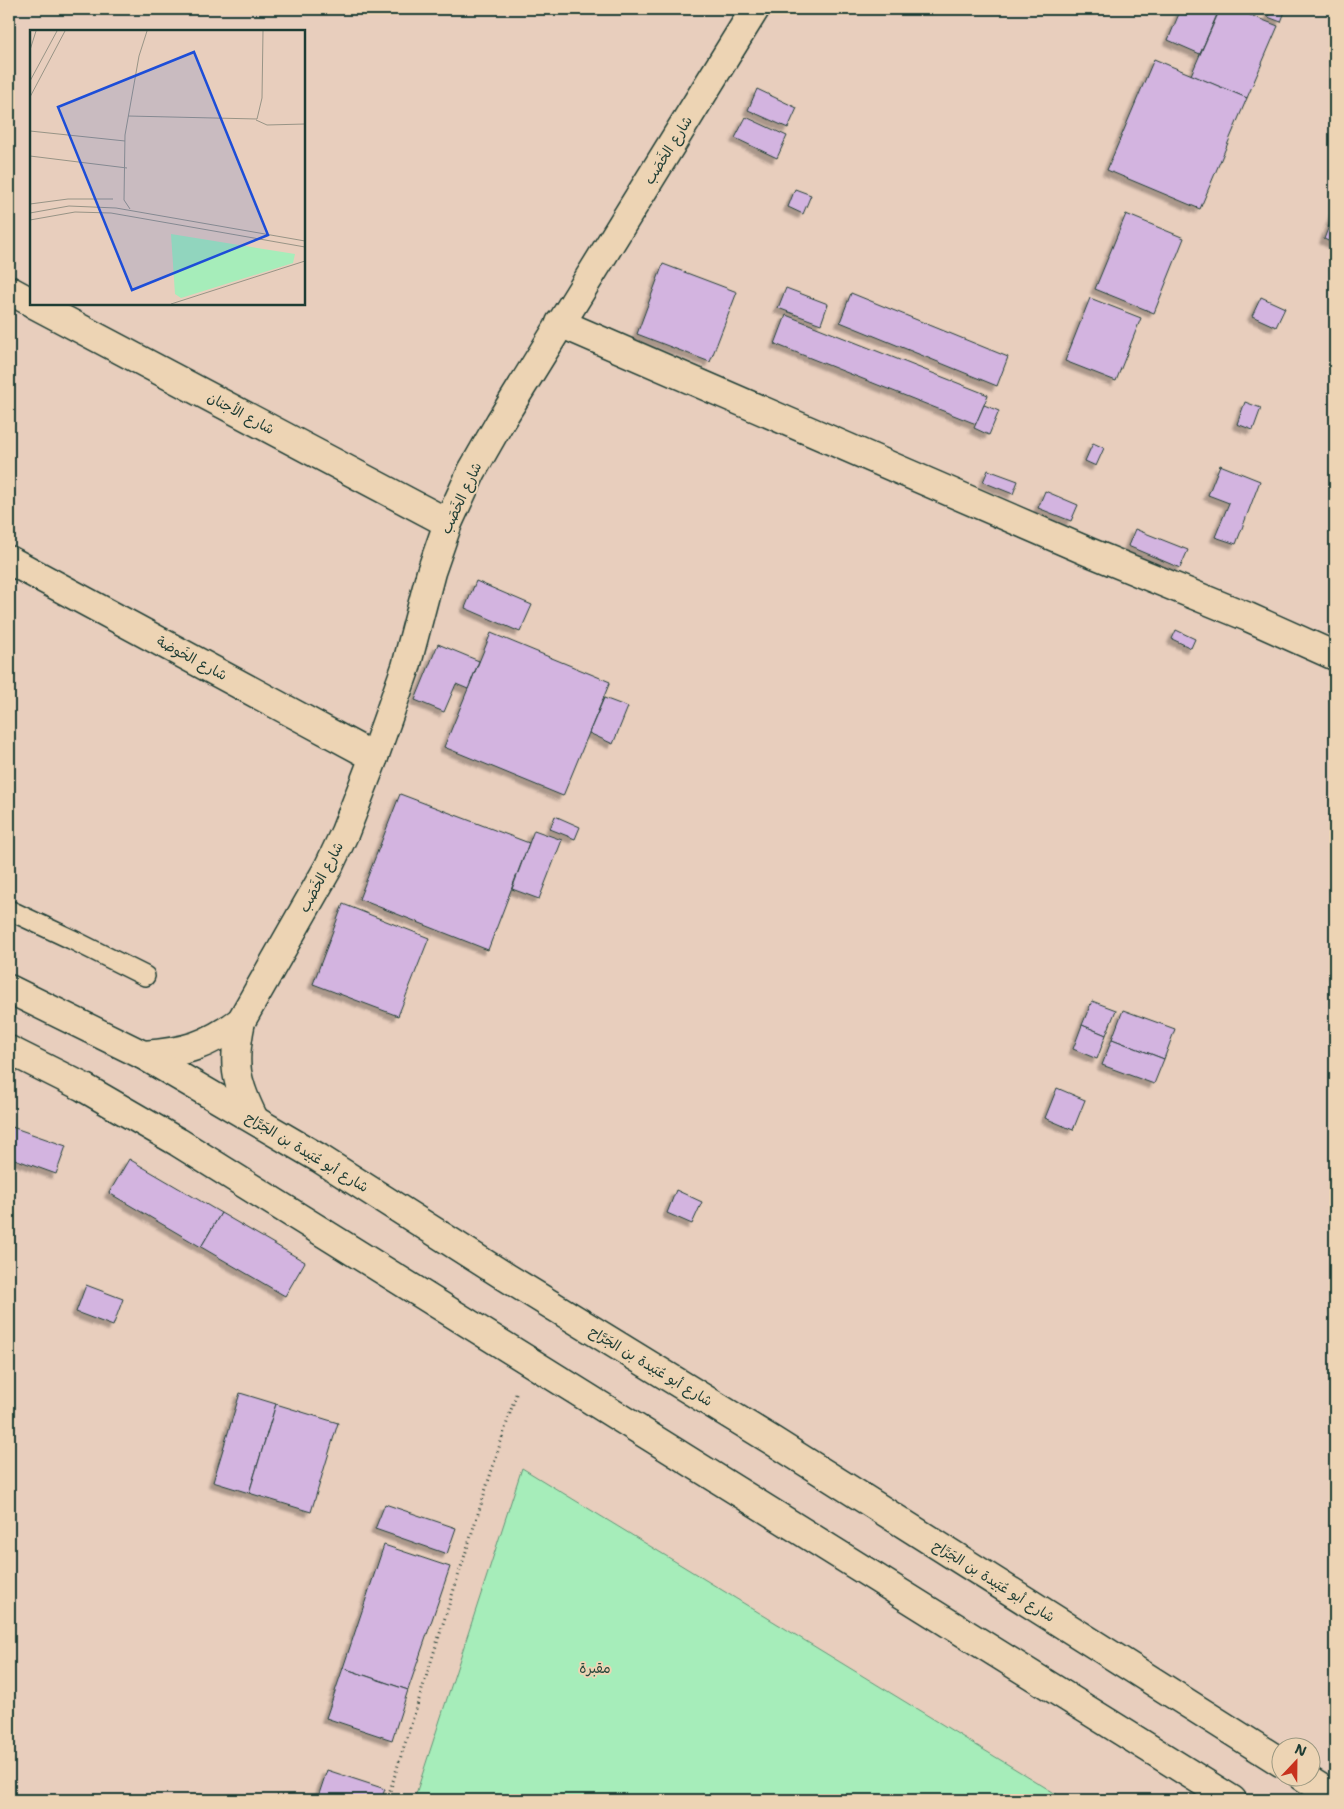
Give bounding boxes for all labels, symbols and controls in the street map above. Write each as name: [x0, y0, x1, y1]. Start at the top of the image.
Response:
inset map: [30, 30, 305, 305]
street label: شارع الخَصَب: [640, 112, 697, 188]
street label: شارع الأجنان: [204, 388, 278, 439]
street label: شارع الخَصَب: [437, 459, 486, 537]
street label: شارع الخَوضة: [153, 632, 230, 685]
street label: شارع الخَصَب: [295, 839, 348, 916]
street label: شارع أبو عُبَيدة بن الجَرَّاح: [242, 1108, 372, 1197]
street label: شارع أبو عُبَيدة بن الجَرَّاح: [586, 1322, 716, 1411]
street label: شارع أبو عُبَيدة بن الجَرَّاح: [929, 1536, 1058, 1627]
park label: مقبرة: [579, 1659, 611, 1677]
north arrow: [1272, 1736, 1322, 1786]
text: N: [1292, 1740, 1309, 1760]

